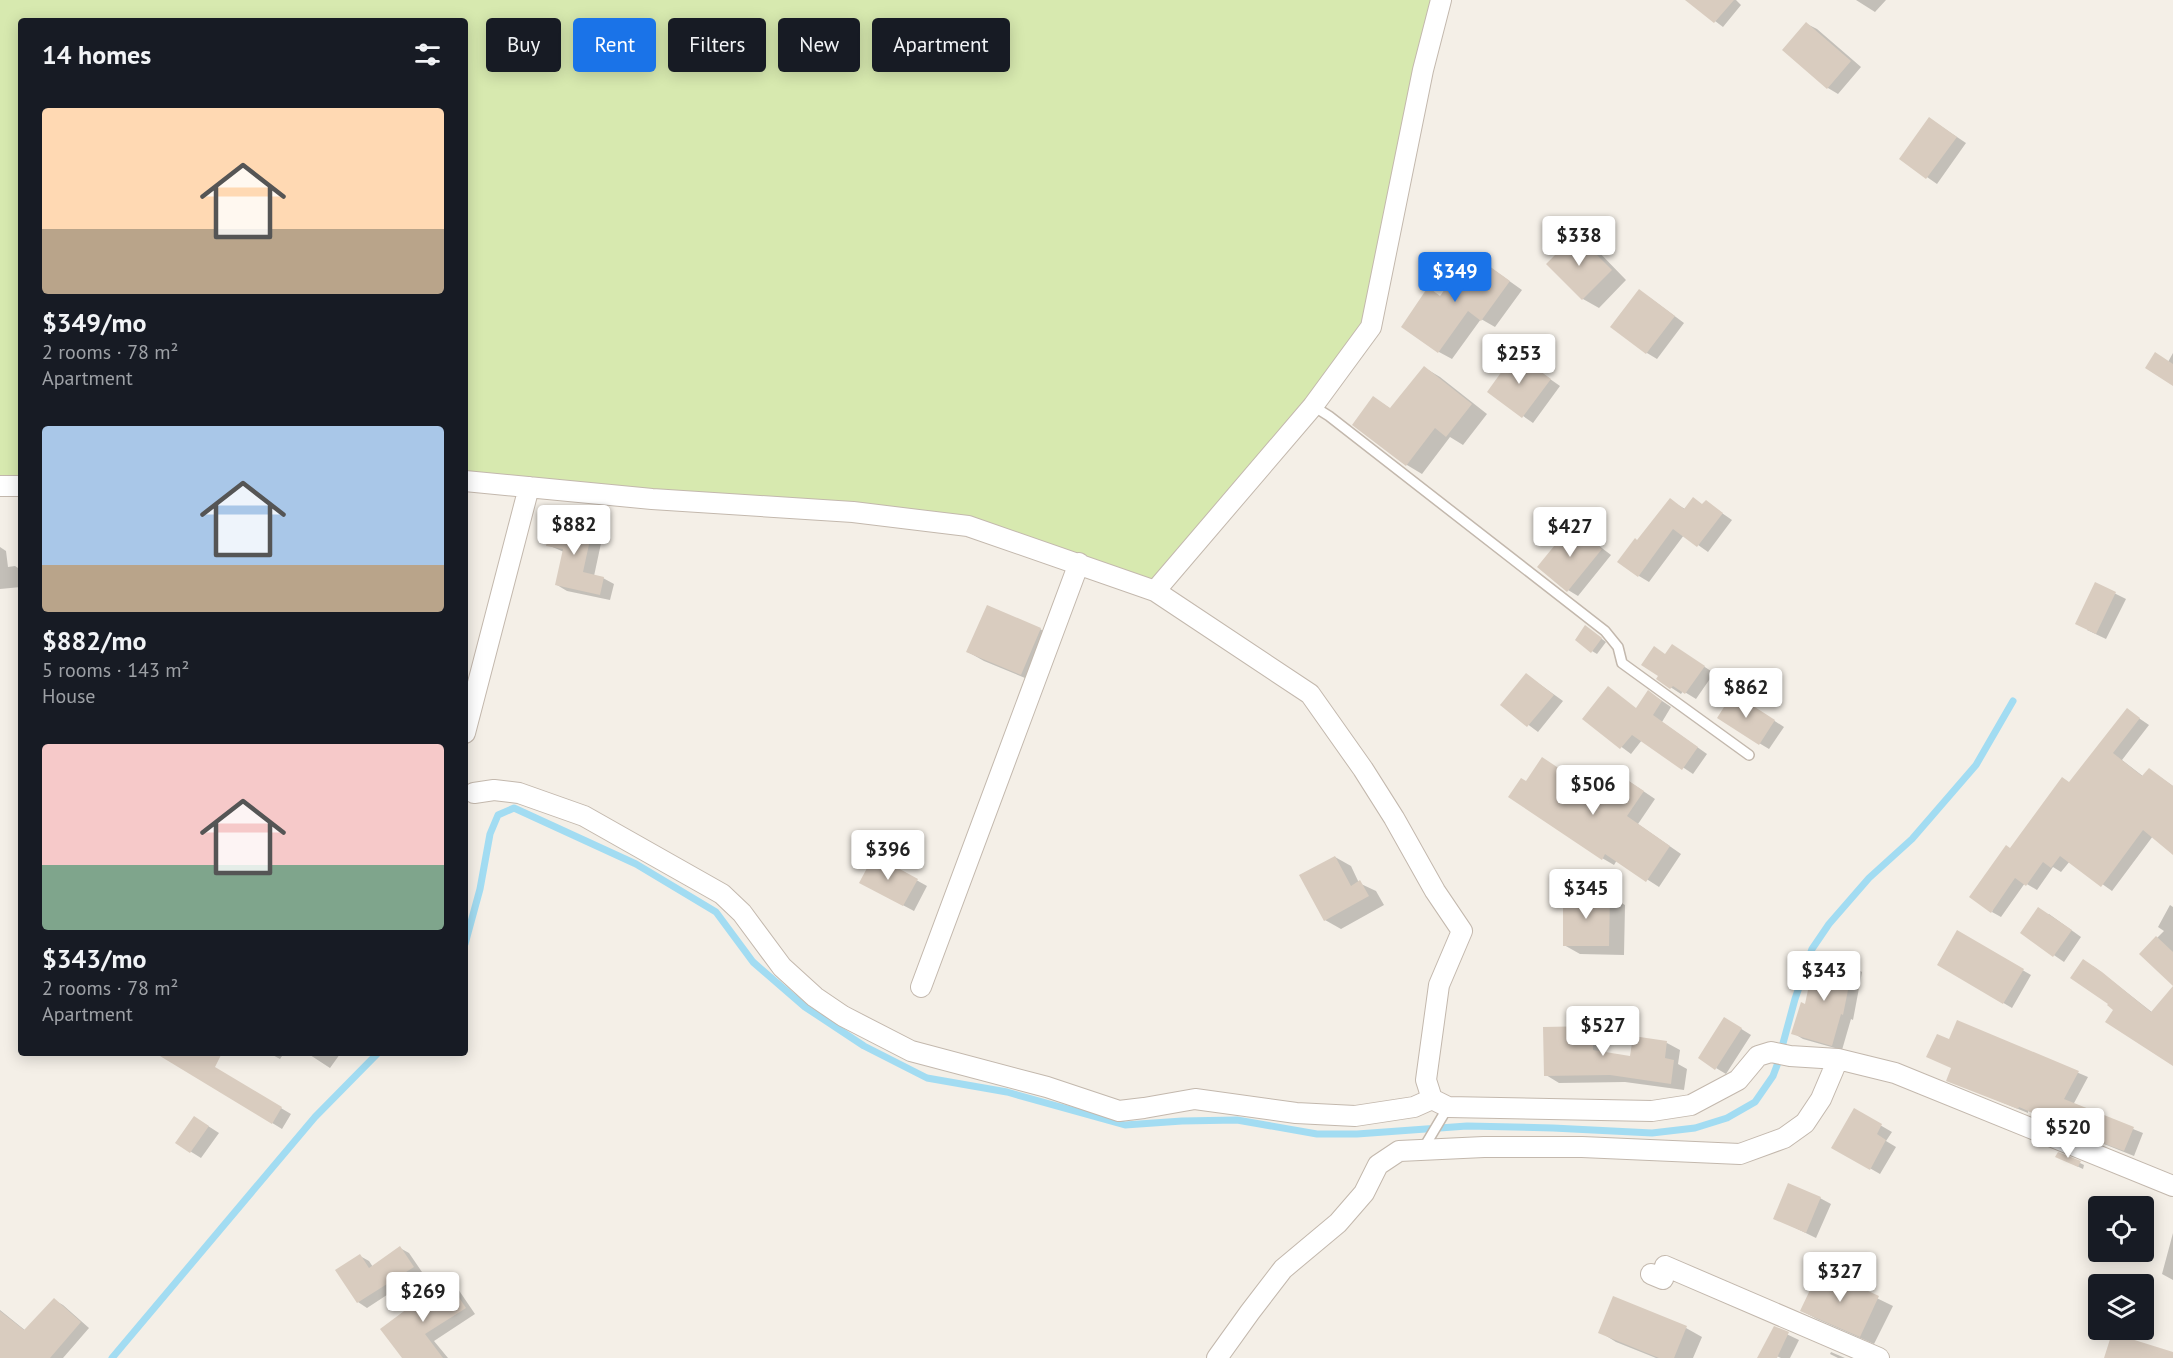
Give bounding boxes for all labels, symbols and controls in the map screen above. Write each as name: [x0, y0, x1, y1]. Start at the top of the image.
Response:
chip: Buy: [486, 18, 561, 72]
chip: Rent: [573, 18, 656, 72]
chip: Filters: [668, 18, 766, 72]
chip: New: [778, 18, 860, 72]
chip: Apartment: [872, 18, 1010, 72]
text: 14 homes: [42, 38, 151, 71]
icon: filters: [411, 38, 444, 71]
icon: home: [189, 147, 297, 255]
pin: $338: [1543, 216, 1615, 267]
text: $338: [1556, 222, 1602, 248]
pin: $349: [1419, 252, 1491, 303]
text: $349: [1432, 258, 1478, 284]
text: $349/mo: [42, 306, 146, 339]
pin: $253: [1483, 334, 1555, 385]
text: 2 rooms · 78 m²: [42, 339, 178, 365]
text: $253: [1496, 340, 1542, 366]
text: Apartment: [42, 365, 133, 391]
icon: home: [189, 465, 297, 573]
pin: $882: [538, 505, 610, 556]
pin: $427: [1534, 507, 1606, 558]
text: $882: [551, 511, 597, 537]
text: $427: [1547, 513, 1593, 539]
text: $882/mo: [42, 624, 146, 657]
text: 5 rooms · 143 m²: [42, 657, 189, 683]
pin: $862: [1710, 668, 1782, 719]
text: $862: [1723, 674, 1769, 700]
text: House: [42, 683, 96, 709]
pin: $506: [1557, 765, 1629, 816]
text: $506: [1570, 771, 1616, 797]
icon: home: [189, 783, 297, 891]
pin: $396: [852, 830, 924, 881]
text: $396: [865, 836, 911, 862]
pin: $345: [1550, 869, 1622, 920]
text: $345: [1563, 875, 1609, 901]
text: $343/mo: [42, 942, 146, 975]
pin: $343: [1788, 951, 1860, 1002]
text: $343: [1801, 957, 1847, 983]
text: 2 rooms · 78 m²: [42, 975, 178, 1001]
text: Apartment: [42, 1001, 133, 1027]
pin: $527: [1567, 1006, 1639, 1057]
text: $527: [1580, 1012, 1626, 1038]
pin: $520: [2032, 1108, 2104, 1159]
text: $520: [2045, 1114, 2091, 1140]
map controls: [2088, 1196, 2154, 1340]
button: locate: [2088, 1196, 2154, 1262]
pin: $327: [1804, 1252, 1876, 1303]
text: $327: [1817, 1258, 1863, 1284]
pin: $269: [387, 1272, 459, 1323]
button: layers: [2088, 1274, 2154, 1340]
text: $269: [400, 1278, 446, 1304]

